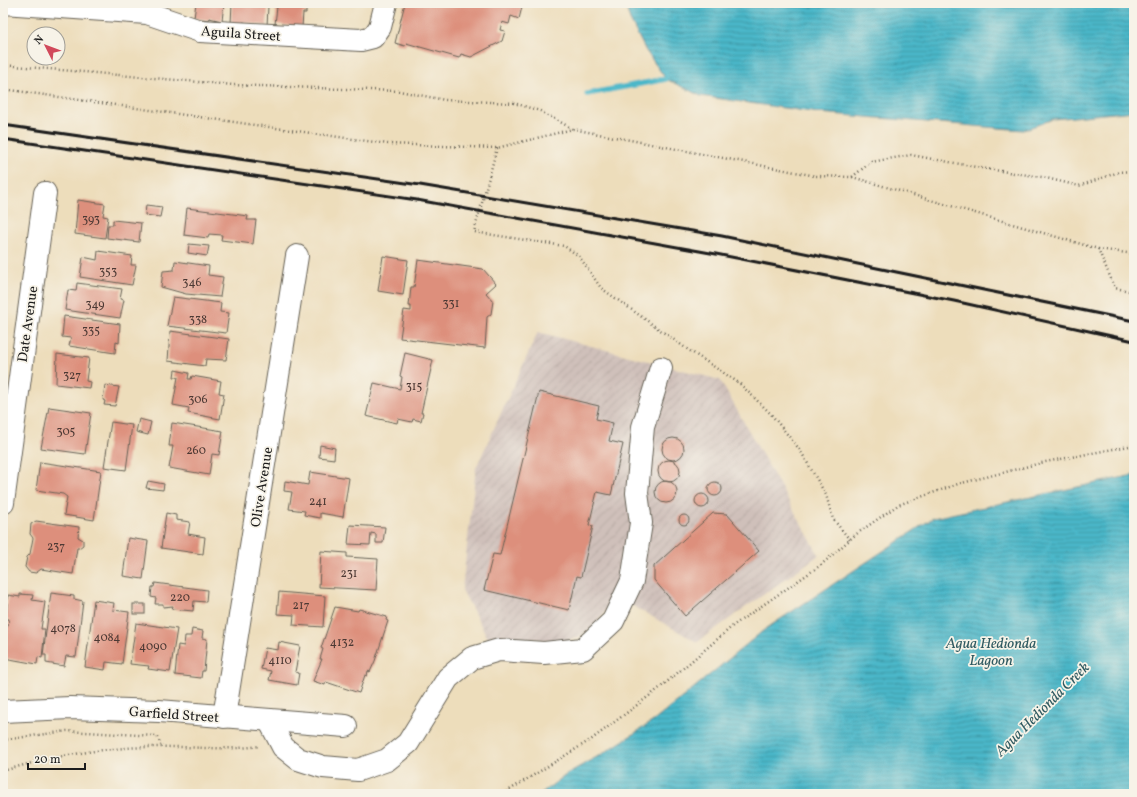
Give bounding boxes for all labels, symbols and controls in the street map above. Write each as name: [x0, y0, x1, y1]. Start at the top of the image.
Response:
street label: Aguila Street: [200, 22, 281, 47]
north arrow: [26, 26, 66, 66]
text: N: [31, 32, 48, 48]
house number: 393: [82, 212, 100, 228]
house number: 353: [99, 264, 117, 280]
house number: 346: [182, 275, 202, 291]
street label: Date Avenue: [14, 284, 43, 364]
house number: 331: [443, 296, 459, 312]
house number: 349: [85, 297, 105, 313]
house number: 338: [189, 312, 207, 328]
house number: 335: [82, 323, 100, 339]
house number: 327: [63, 368, 81, 384]
house number: 315: [406, 379, 423, 395]
house number: 306: [188, 392, 208, 408]
house number: 305: [57, 424, 76, 440]
house number: 260: [186, 443, 206, 459]
street label: Olive Avenue: [247, 445, 278, 529]
house number: 241: [309, 494, 327, 510]
house number: 237: [47, 539, 65, 555]
house number: 231: [341, 566, 357, 582]
house number: 220: [170, 590, 190, 606]
house number: 217: [293, 598, 310, 614]
house number: 4078: [50, 621, 76, 637]
house number: 4084: [93, 630, 121, 646]
water label: Agua Hedionda Lagoon: [945, 634, 1036, 672]
house number: 4132: [330, 635, 354, 651]
house number: 4090: [139, 639, 167, 655]
house number: 4110: [268, 653, 292, 669]
water label: Agua Hedionda Creek: [990, 658, 1095, 763]
street label: Garfield Street: [128, 703, 220, 728]
scale bar: [28, 745, 85, 771]
text: 20 m: [34, 752, 61, 768]

